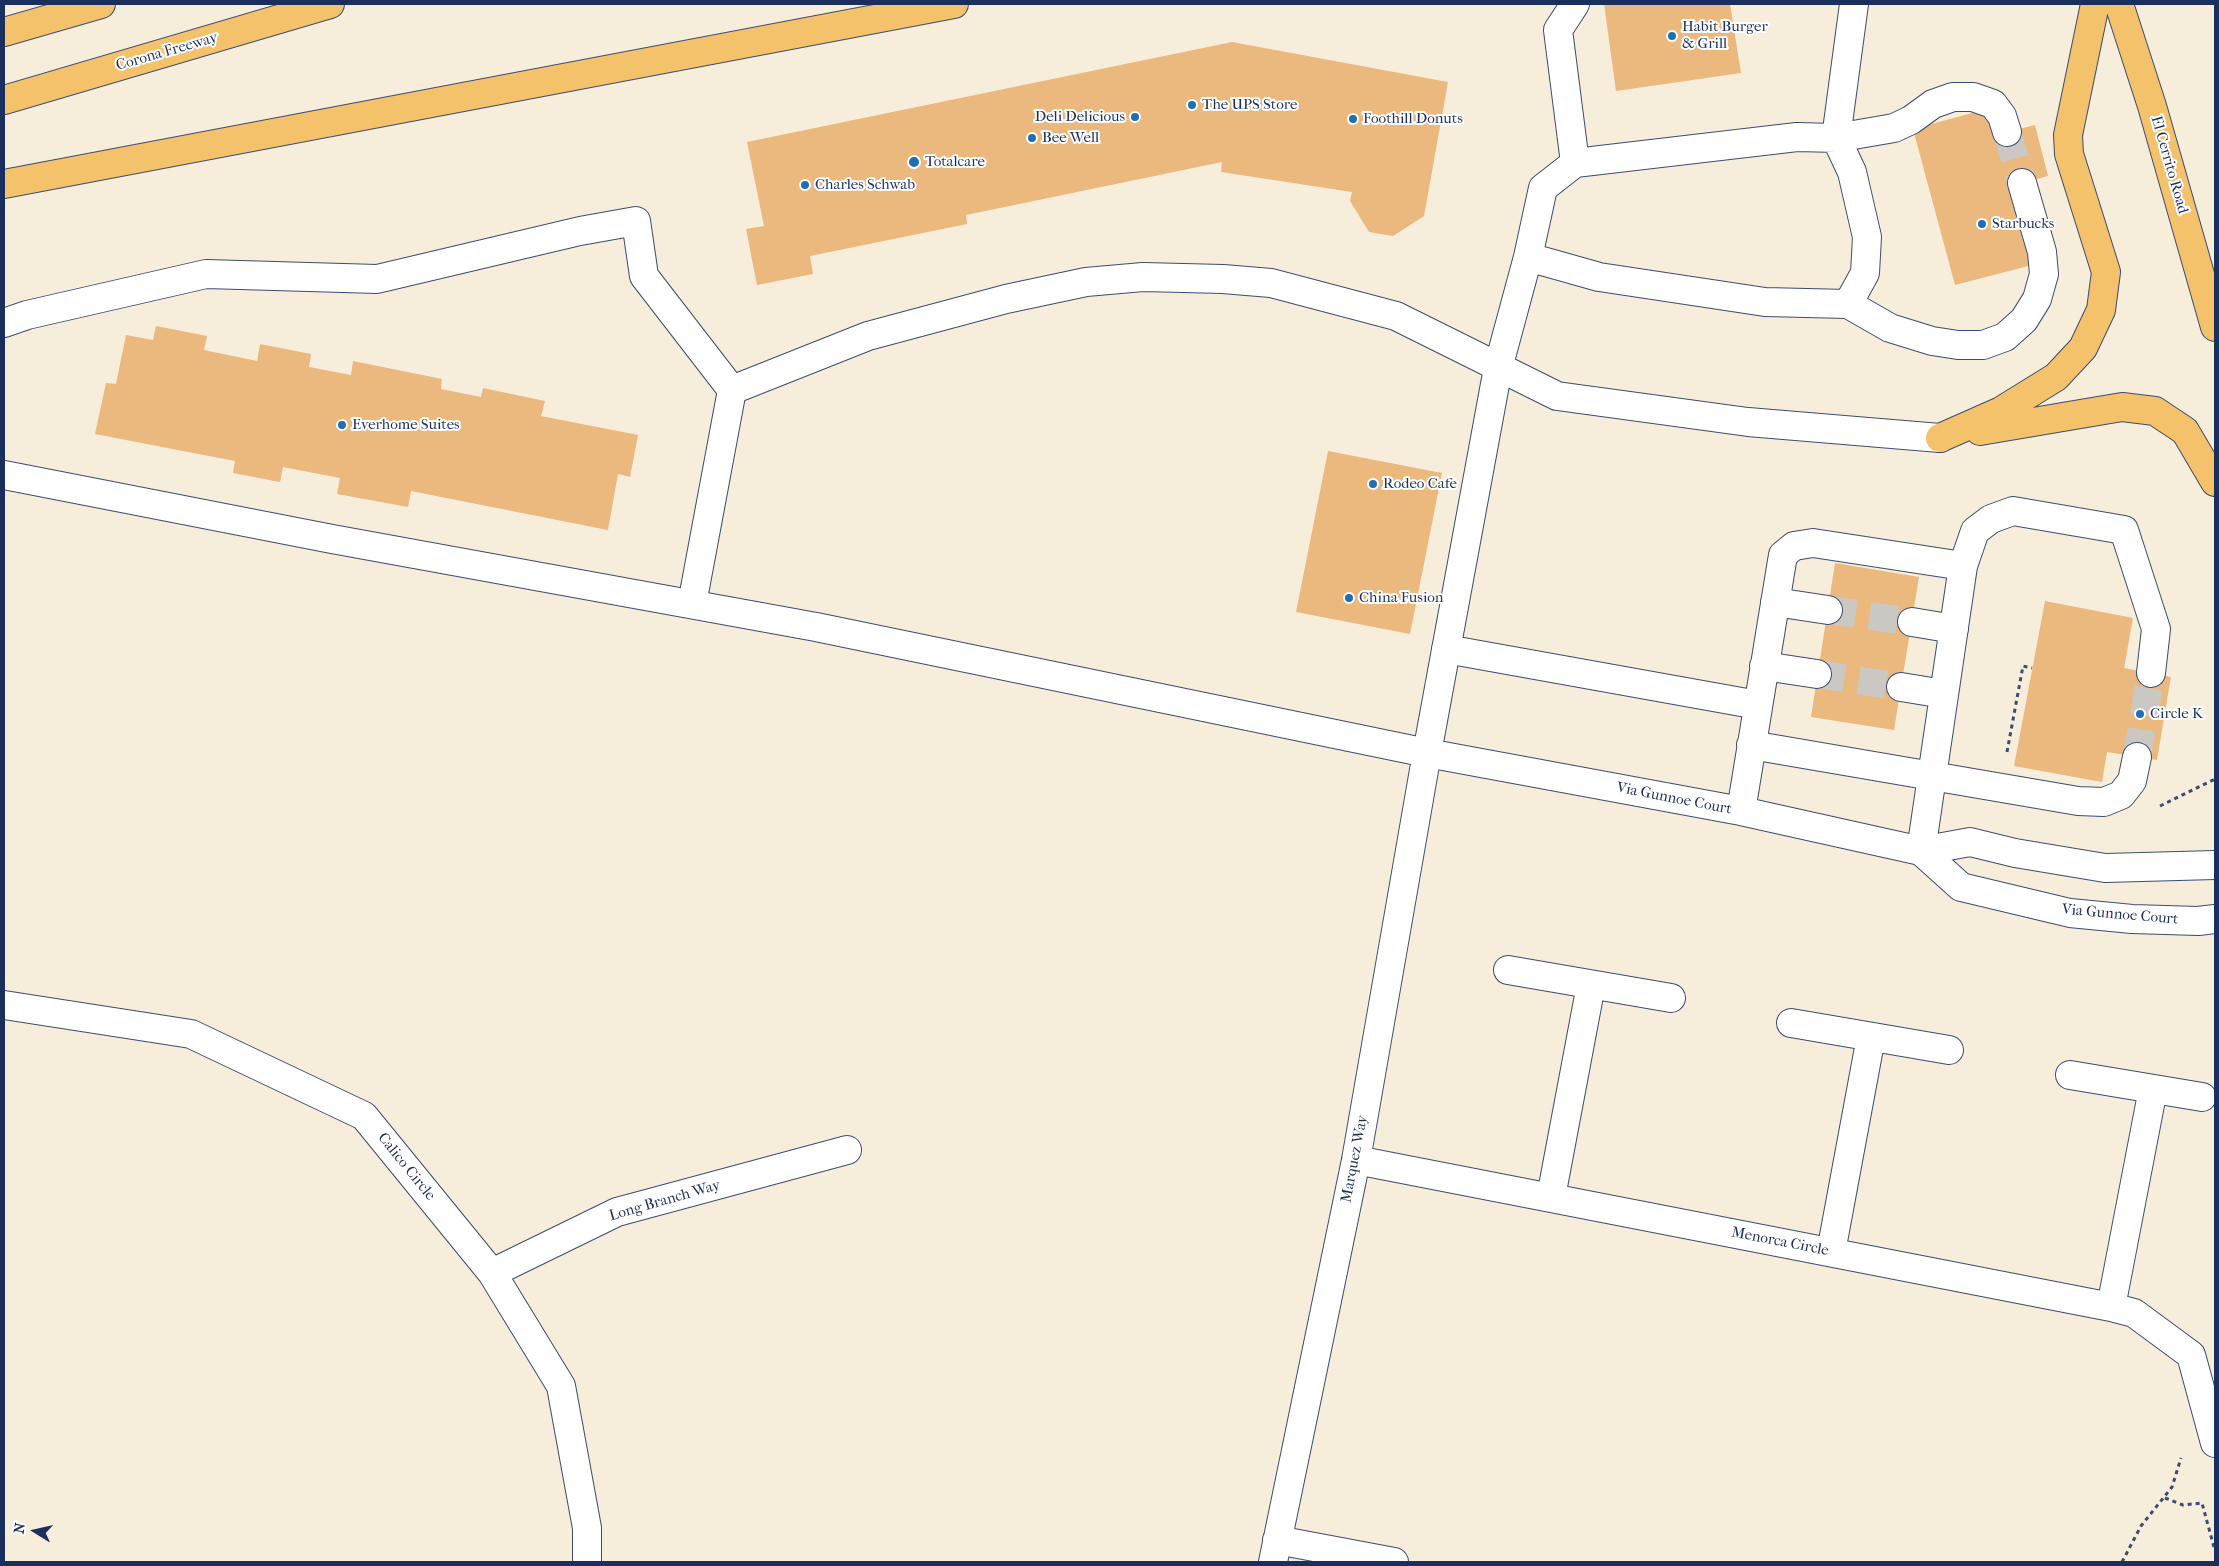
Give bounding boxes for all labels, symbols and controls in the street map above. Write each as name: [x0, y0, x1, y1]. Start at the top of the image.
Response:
place label: Habit Burger & Grill: [1682, 18, 1768, 53]
street label: Corona Freeway: [114, 29, 220, 75]
marker: Habit Burger & Grill: [1666, 30, 1678, 42]
place label: The UPS Store: [1202, 96, 1297, 114]
marker: The UPS Store: [1186, 99, 1198, 111]
place label: Deli Delicious: [1035, 108, 1125, 126]
place label: Foothill Donuts: [1363, 110, 1463, 128]
marker: Deli Delicious: [1129, 111, 1141, 123]
marker: Foothill Donuts: [1347, 113, 1359, 125]
street label: El Cerrito Road: [2146, 114, 2192, 216]
place label: Bee Well: [1042, 129, 1099, 147]
marker: Bee Well: [1026, 132, 1038, 144]
place label: Totalcare: [925, 153, 985, 171]
marker: Totalcare: [907, 155, 921, 169]
place label: Charles Schwab: [815, 176, 915, 194]
marker: Charles Schwab: [799, 179, 811, 191]
place label: Starbucks: [1992, 215, 2054, 233]
marker: Starbucks: [1976, 218, 1988, 230]
place label: Everhome Suites: [352, 416, 460, 434]
marker: Everhome Suites: [336, 419, 348, 431]
place label: Rodeo Cafe: [1383, 475, 1457, 493]
marker: Rodeo Cafe: [1367, 478, 1379, 490]
place label: China Fusion: [1359, 589, 1443, 607]
marker: China Fusion: [1343, 592, 1355, 604]
place label: Circle K: [2150, 705, 2203, 723]
marker: Circle K: [2134, 708, 2146, 720]
street label: Via Gunnoe Court: [1615, 779, 1733, 819]
street label: Via Gunnoe Court: [2061, 901, 2179, 929]
street label: Marquez Way: [1338, 1114, 1372, 1204]
street label: Calico Circle: [373, 1130, 439, 1204]
street label: Long Branch Way: [607, 1177, 723, 1225]
street label: Menorca Circle: [1730, 1224, 1830, 1260]
north arrow: [10, 1506, 60, 1556]
text: N: [10, 1522, 29, 1535]

